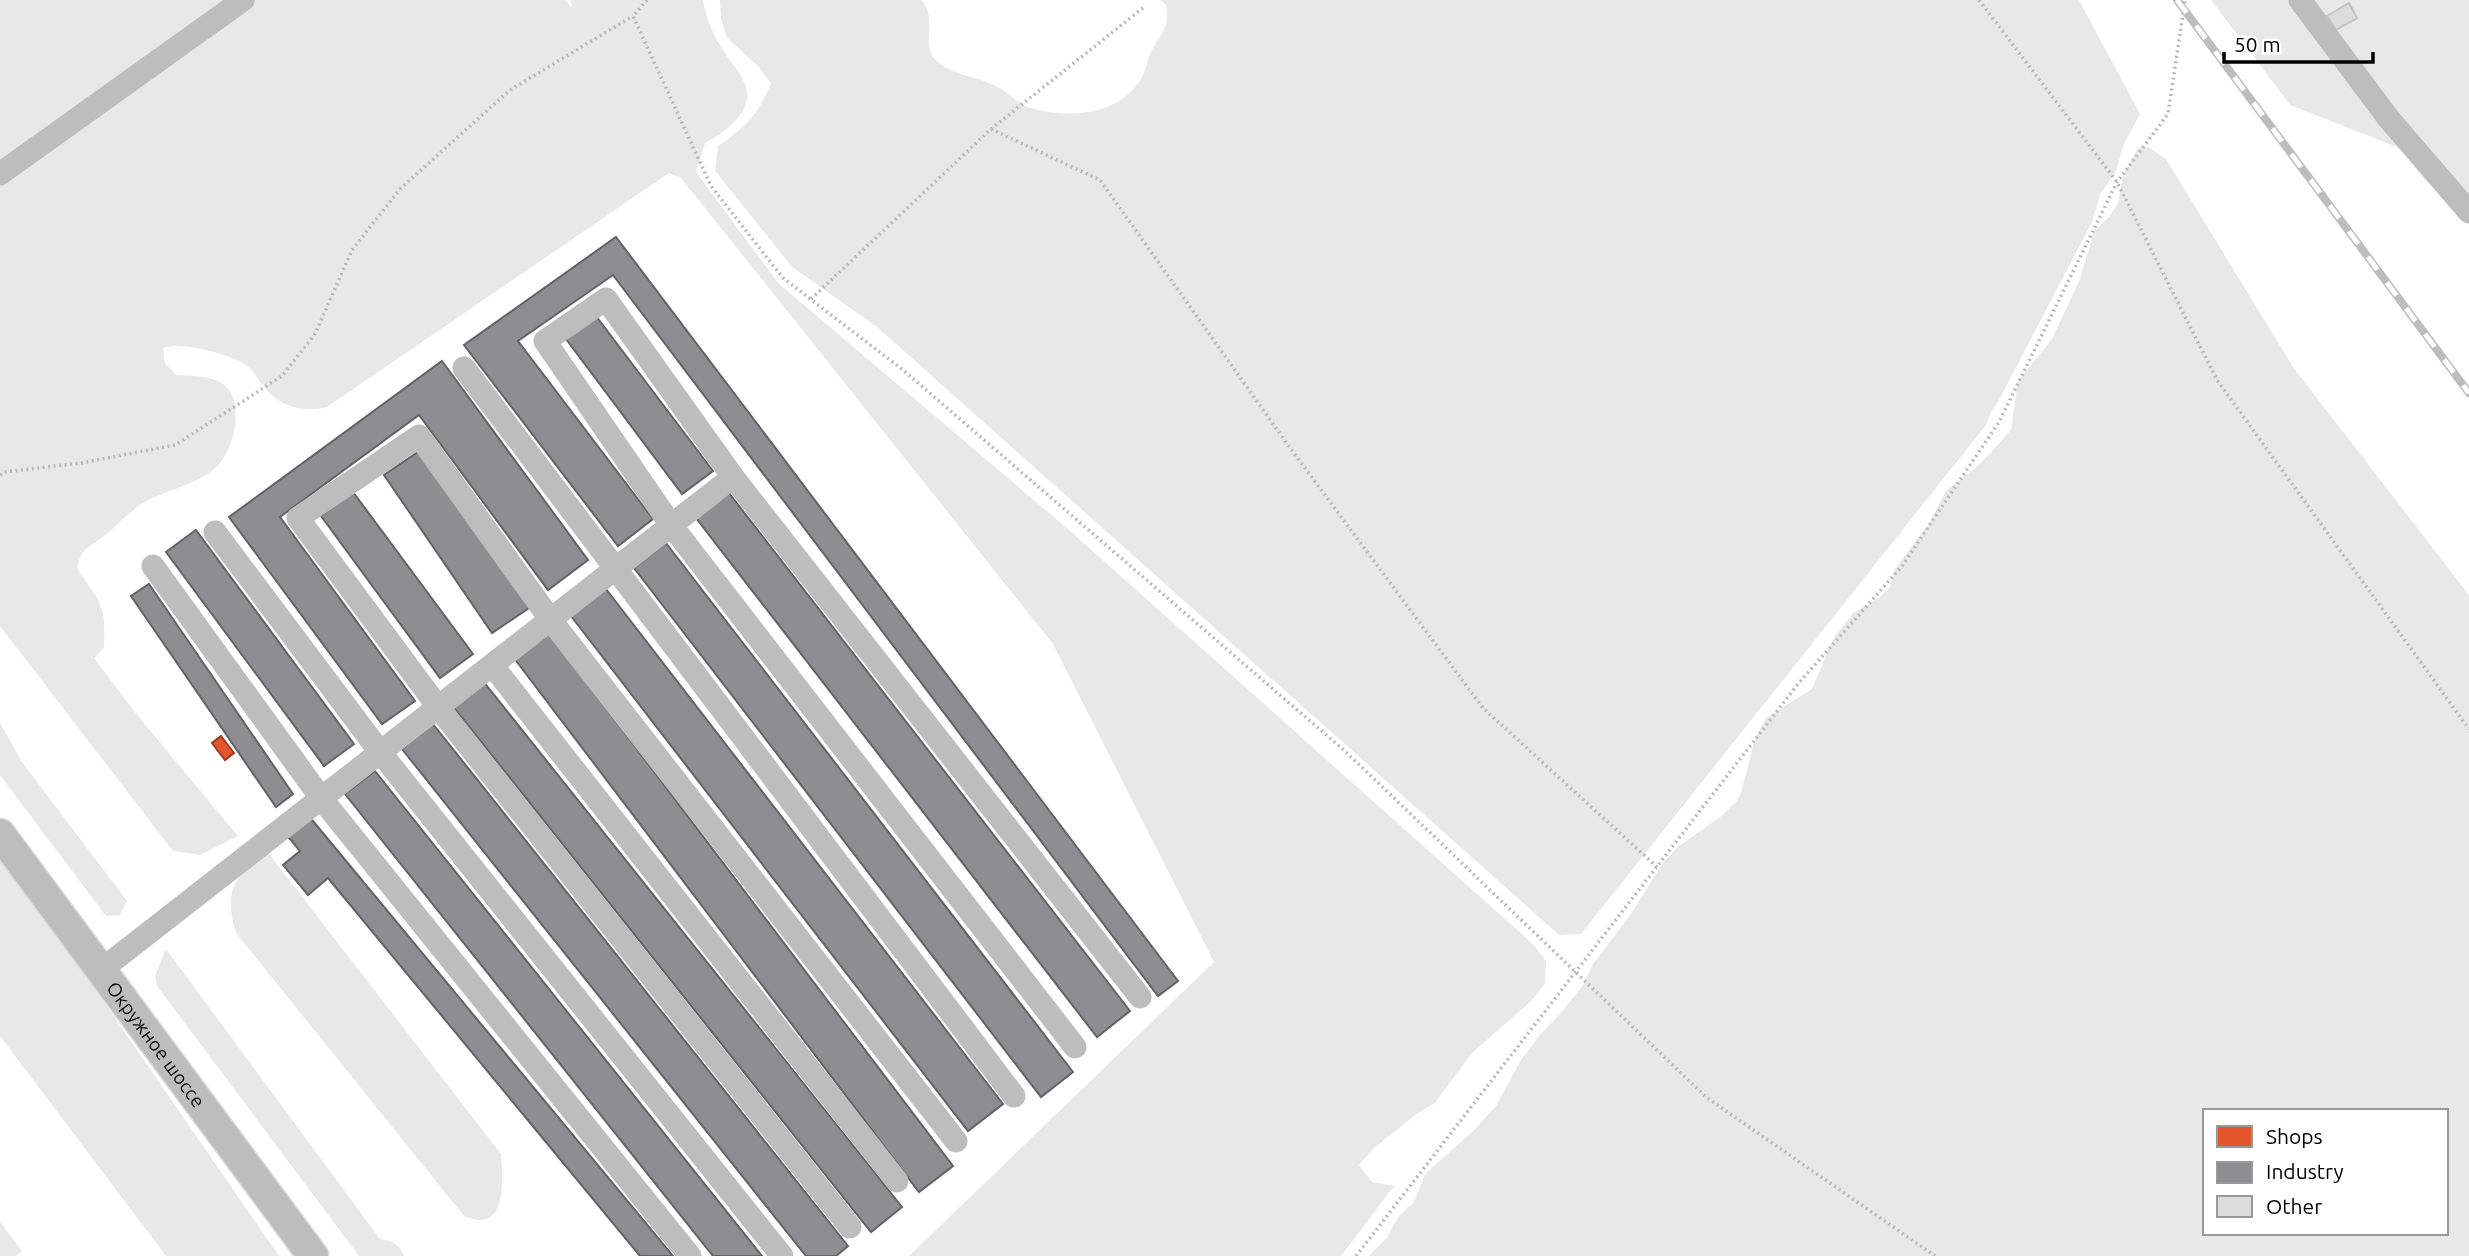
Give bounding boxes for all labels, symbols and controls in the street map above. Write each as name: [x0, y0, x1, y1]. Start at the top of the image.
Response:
scale bar: [2224, 21, 2373, 65]
text: 50 m: [2234, 32, 2281, 56]
street label: Окружное шоссе: [102, 977, 210, 1112]
legend: [2203, 1109, 2448, 1235]
text: Shops: [2266, 1124, 2323, 1148]
text: Industry: [2266, 1159, 2344, 1183]
text: Other: [2266, 1194, 2322, 1218]

